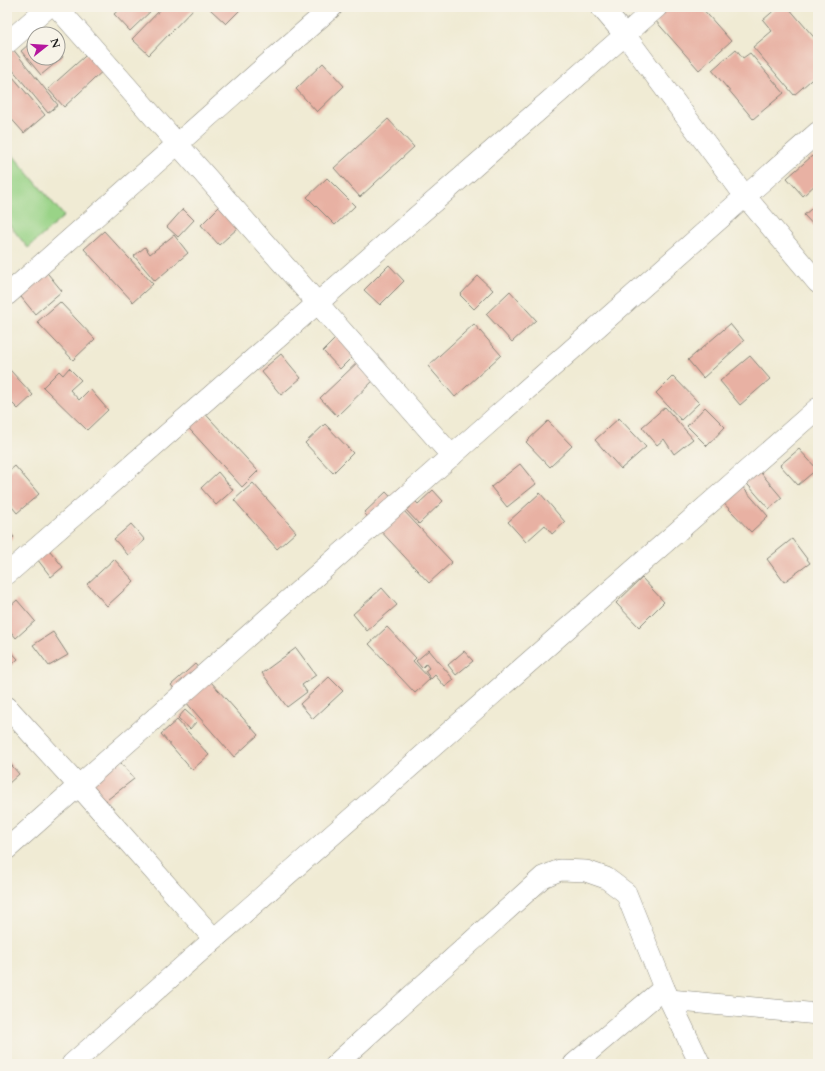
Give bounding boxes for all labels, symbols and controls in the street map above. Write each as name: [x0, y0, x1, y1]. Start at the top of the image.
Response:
north arrow: [26, 26, 66, 66]
text: N: [47, 36, 64, 50]

